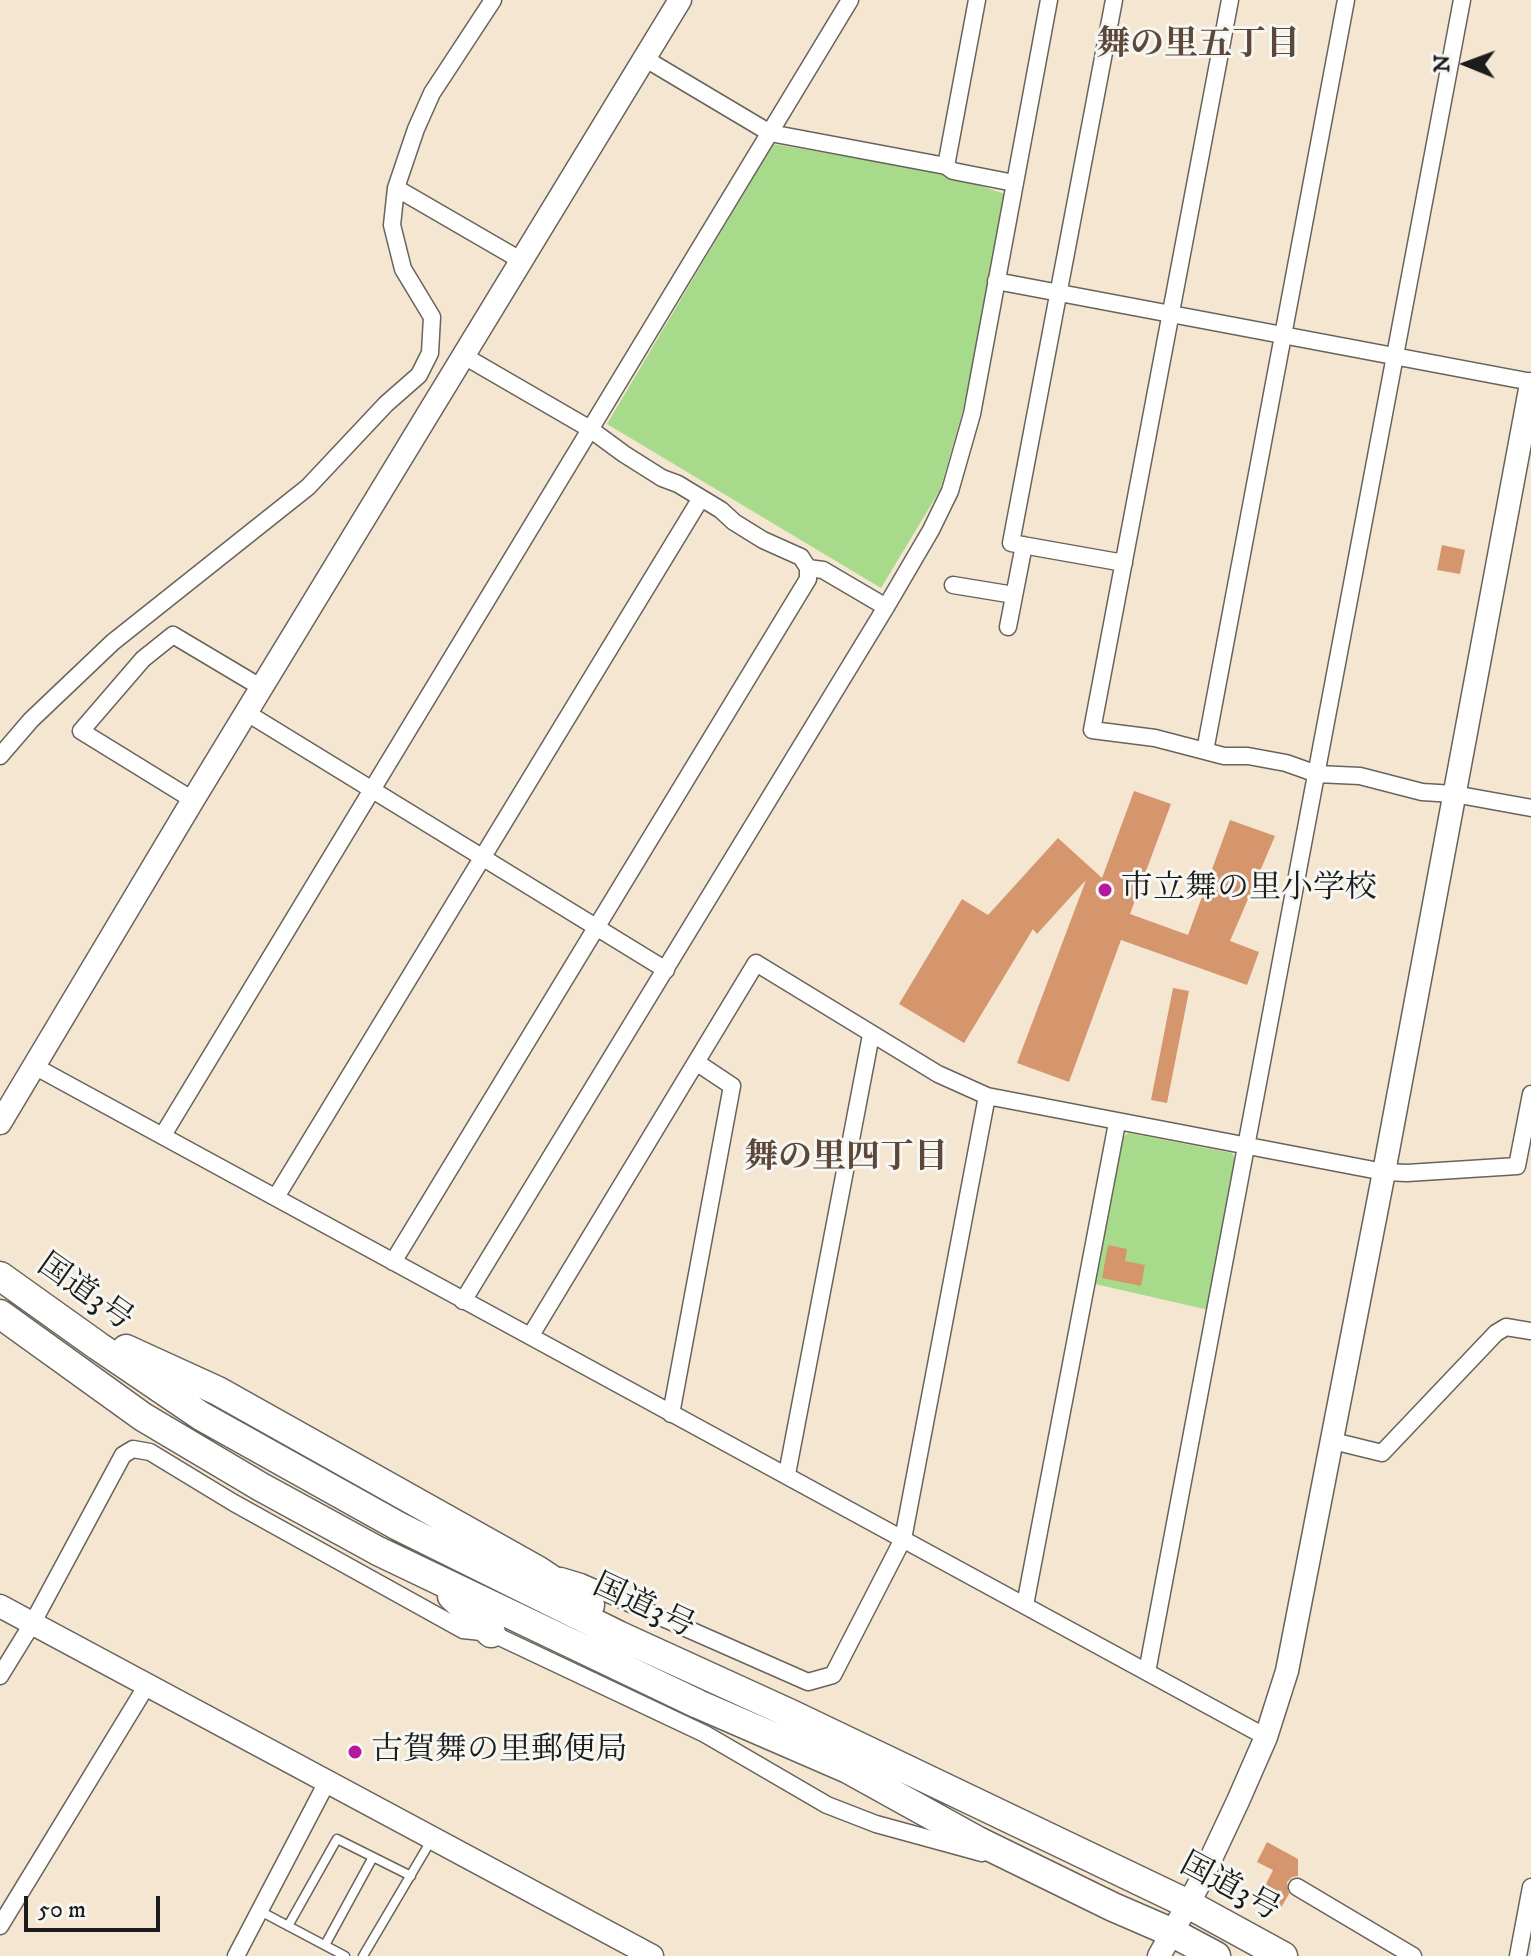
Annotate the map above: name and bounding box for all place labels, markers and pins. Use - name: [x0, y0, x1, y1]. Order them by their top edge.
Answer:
- place label: 市立舞の里小学校: [1121, 871, 1377, 909]
- marker: 市立舞の里小学校: [1096, 881, 1114, 899]
- place label: 古賀舞の里郵便局: [371, 1733, 627, 1771]
- marker: 古賀舞の里郵便局: [346, 1743, 364, 1761]

